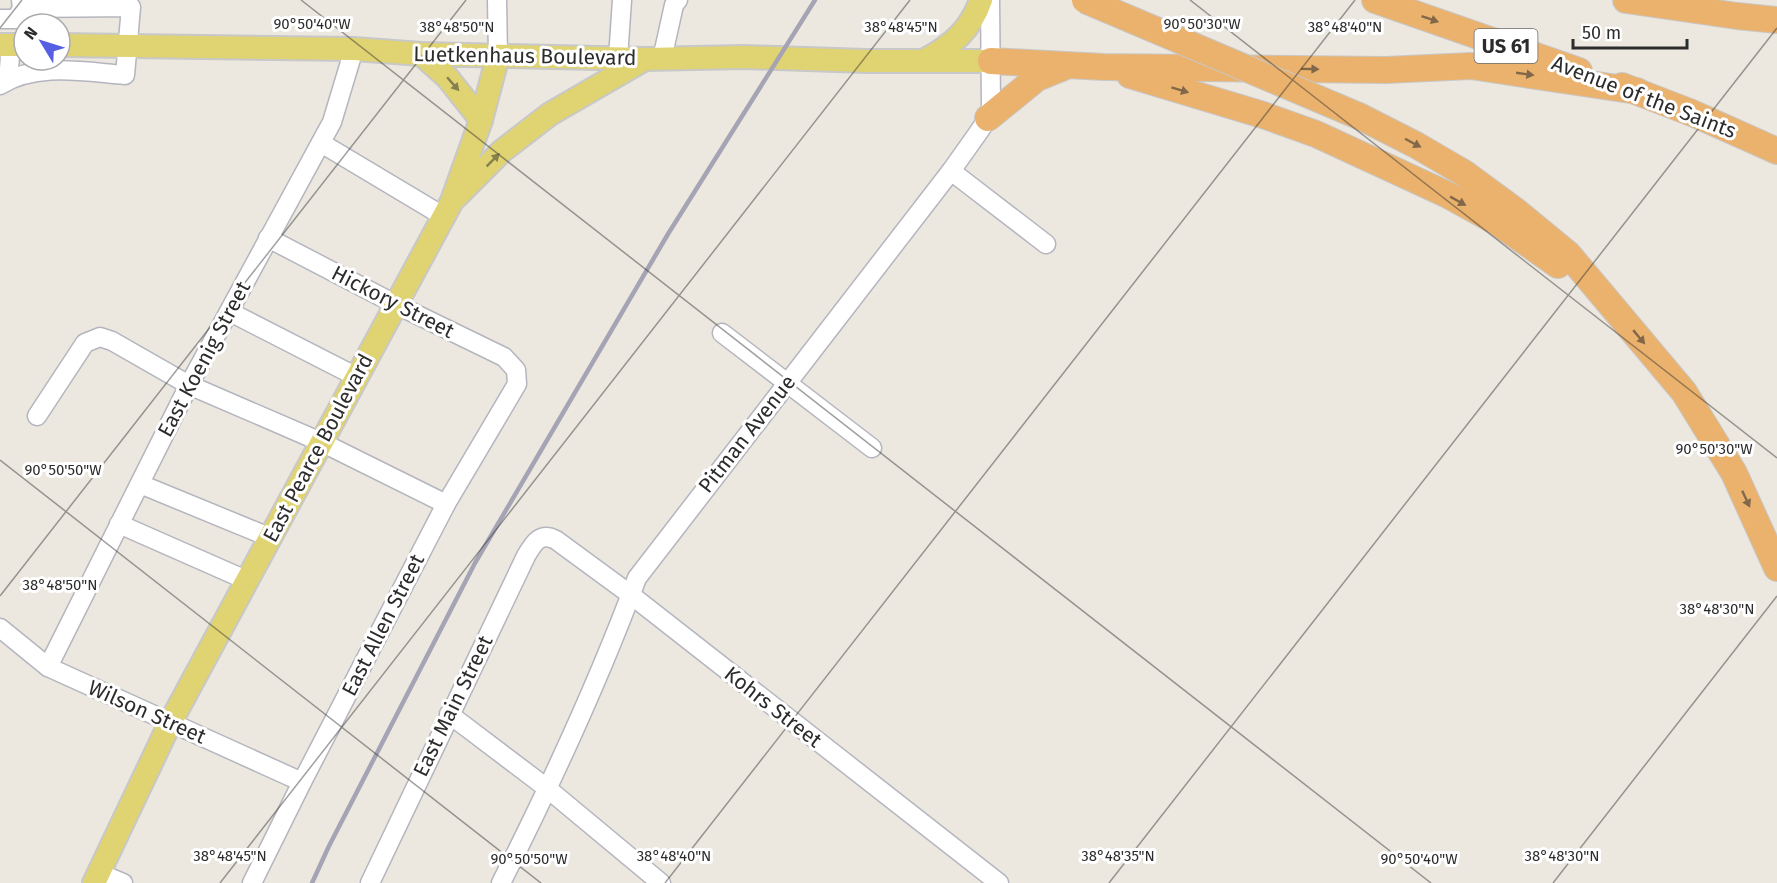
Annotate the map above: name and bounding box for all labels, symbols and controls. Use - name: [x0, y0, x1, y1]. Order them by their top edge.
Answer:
- north arrow: [12, 12, 72, 72]
- scale bar: [1573, 12, 1687, 50]
- text: 90°50'40"W: [273, 15, 351, 33]
- text: 90°50'30"W: [1163, 15, 1241, 33]
- one-way arrow: [1421, 15, 1439, 25]
- text: 38°48'50"N: [420, 18, 494, 36]
- text: 38°48'45"N: [864, 18, 938, 36]
- text: 38°48'40"N: [1308, 18, 1382, 36]
- text: 50 m: [1582, 22, 1621, 44]
- text: N: [20, 23, 41, 43]
- road number: US 61: [1474, 29, 1538, 63]
- street label: Luetkenhaus Boulevard: [413, 41, 637, 71]
- street label: Avenue of the Saints: [1548, 50, 1740, 144]
- one-way arrow: [1300, 64, 1319, 74]
- one-way arrow: [1516, 70, 1535, 79]
- one-way arrow: [447, 76, 460, 92]
- one-way arrow: [1171, 86, 1189, 95]
- one-way arrow: [1405, 138, 1422, 148]
- one-way arrow: [486, 153, 501, 167]
- one-way arrow: [1450, 196, 1467, 206]
- street label: Hickory Street: [327, 260, 459, 344]
- street label: East Koenig Street: [152, 276, 256, 441]
- one-way arrow: [1633, 329, 1646, 345]
- street label: East Pearce Boulevard: [257, 349, 379, 547]
- street label: Pitman Avenue: [693, 370, 801, 498]
- text: 90°50'30"W: [1675, 440, 1753, 458]
- text: 90°50'50"W: [24, 461, 102, 479]
- one-way arrow: [1741, 491, 1750, 508]
- street label: East Allen Street: [336, 549, 430, 700]
- text: 38°48'50"N: [23, 576, 97, 594]
- text: 38°48'30"N: [1680, 600, 1754, 618]
- street label: East Main Street: [408, 631, 499, 781]
- street label: Kohrs Street: [719, 661, 827, 753]
- street label: Wilson Street: [84, 674, 210, 750]
- text: 38°48'45"N: [193, 847, 267, 865]
- text: 38°48'40"N: [637, 847, 711, 865]
- text: 38°48'35"N: [1081, 847, 1155, 865]
- text: 38°48'30"N: [1525, 847, 1599, 865]
- text: 90°50'50"W: [490, 850, 568, 868]
- text: 90°50'40"W: [1380, 850, 1458, 868]

